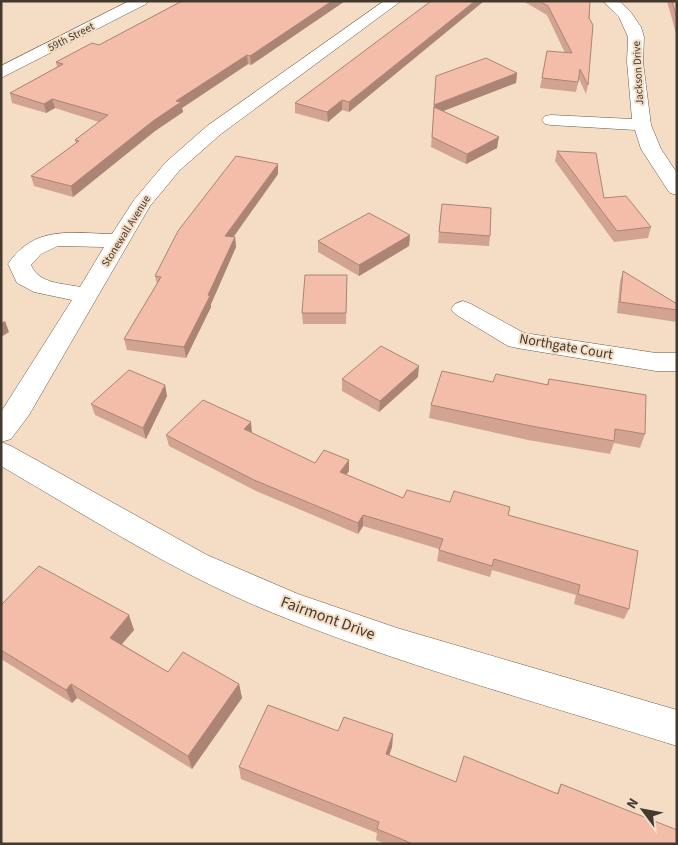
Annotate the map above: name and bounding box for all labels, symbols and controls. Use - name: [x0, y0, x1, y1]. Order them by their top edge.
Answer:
- street label: 59th Street: [45, 19, 97, 55]
- street label: Jackson Drive: [629, 40, 647, 105]
- street label: Stonewall Avenue: [98, 192, 154, 270]
- street label: Northgate Court: [518, 329, 615, 365]
- street label: Fairmont Drive: [278, 591, 378, 645]
- north arrow: [618, 785, 668, 835]
- text: N: [622, 794, 644, 813]

